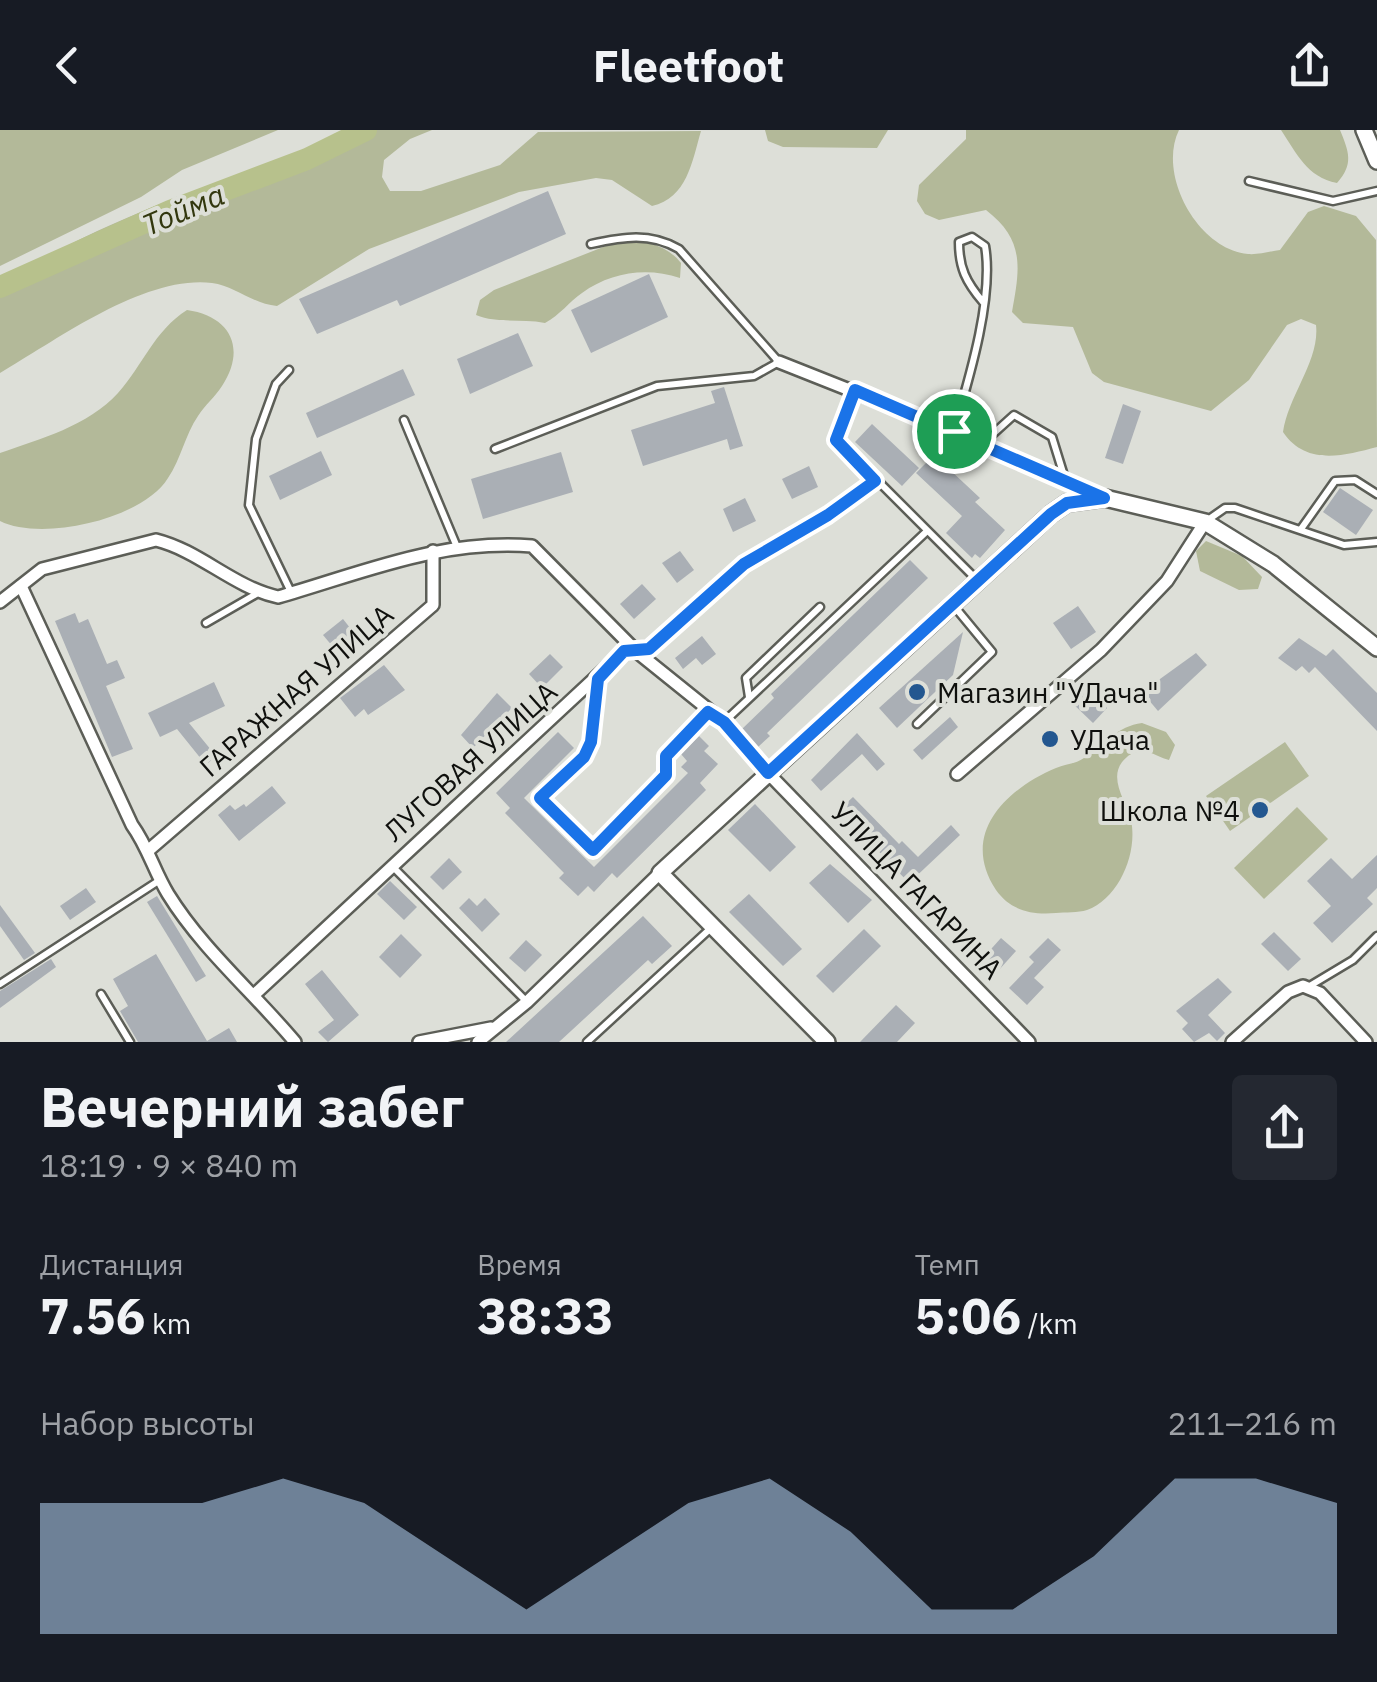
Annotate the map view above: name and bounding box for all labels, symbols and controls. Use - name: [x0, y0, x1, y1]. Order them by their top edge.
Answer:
- text: Fleetfoot: [593, 36, 784, 94]
- icon: back: [40, 38, 95, 93]
- icon: share: [1282, 38, 1337, 93]
- water label: Тойма: [136, 174, 230, 244]
- pin: [912, 389, 997, 474]
- icon: arrive: [927, 404, 982, 459]
- street label: ГАРАЖНАЯ УЛИЦА: [191, 595, 401, 784]
- street label: ЛУГОВАЯ УЛИЦА: [375, 673, 565, 849]
- place label: Магазин "УДача": [937, 674, 1159, 711]
- marker: Магазин "УДача": [906, 681, 928, 703]
- place label: УДача: [1070, 721, 1150, 758]
- marker: УДача: [1039, 728, 1061, 750]
- place label: Школа №4: [1100, 792, 1240, 829]
- street label: УЛИЦА ГАГАРИНА: [823, 793, 1011, 987]
- marker: Школа №4: [1249, 799, 1271, 821]
- text: Вечерний забег: [40, 1071, 464, 1142]
- button: share: [1232, 1075, 1337, 1180]
- text: 18:19 · 9 × 840 m: [40, 1144, 298, 1186]
- text: Дистанция: [40, 1246, 184, 1283]
- text: Время: [477, 1246, 562, 1283]
- text: Темп: [915, 1246, 980, 1283]
- text: 7.56: [40, 1283, 146, 1348]
- text: 38:33: [477, 1283, 614, 1348]
- text: 5:06: [915, 1283, 1021, 1348]
- text: km: [146, 1305, 191, 1342]
- text: /km: [1021, 1305, 1078, 1342]
- text: Набор высоты: [40, 1402, 255, 1444]
- text: 211–216 m: [1167, 1402, 1337, 1444]

